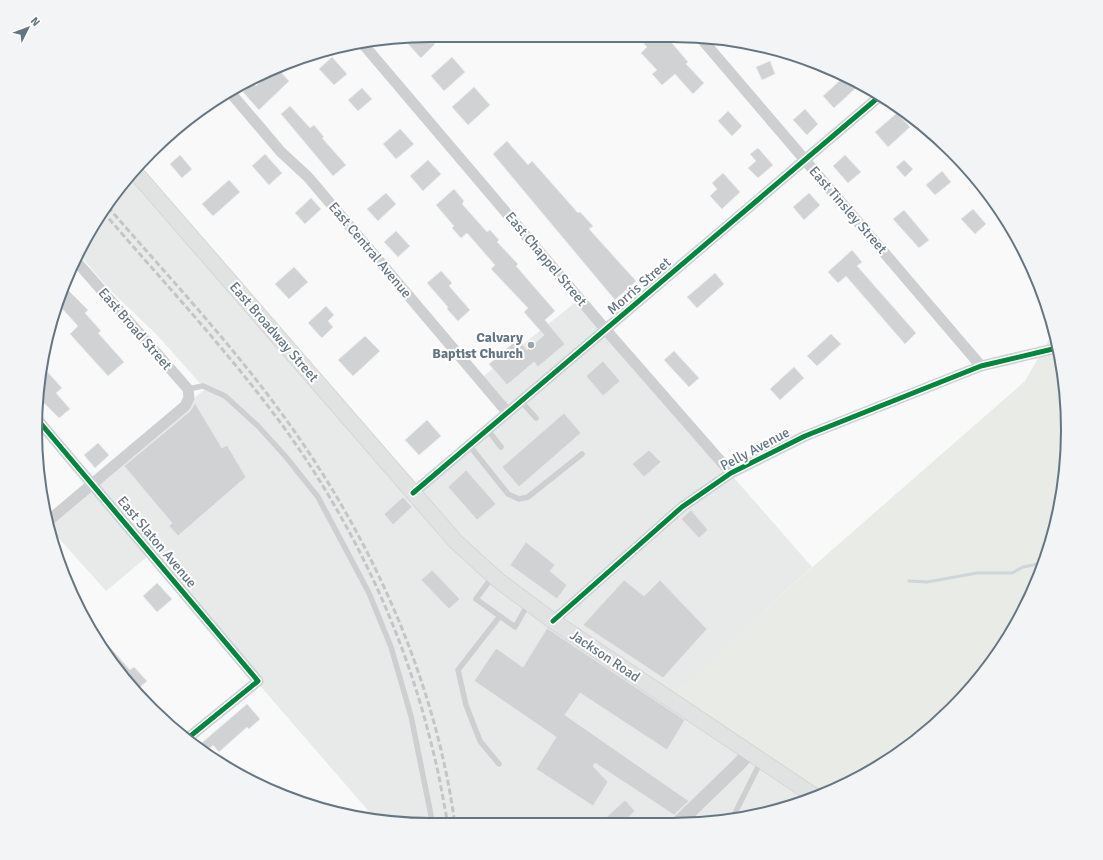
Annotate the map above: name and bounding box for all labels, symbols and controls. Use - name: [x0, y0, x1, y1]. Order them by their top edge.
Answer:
- north arrow: [8, 8, 48, 48]
- text: N: [28, 14, 42, 29]
- street label: East Tinsley Street: [805, 163, 891, 257]
- street label: East Central Avenue: [325, 199, 415, 301]
- street label: East Chappel Street: [502, 208, 590, 310]
- street label: Morris Street: [604, 254, 674, 318]
- street label: East Broadway Street: [226, 279, 322, 386]
- street label: East Broad Street: [95, 284, 175, 374]
- place label: Calvary Baptist Church: [432, 329, 523, 362]
- marker: Calvary Baptist Church: [526, 340, 536, 350]
- street label: Pelly Avenue: [718, 424, 792, 474]
- street label: East Slaton Avenue: [114, 493, 200, 591]
- street label: Jackson Road: [567, 626, 643, 686]

